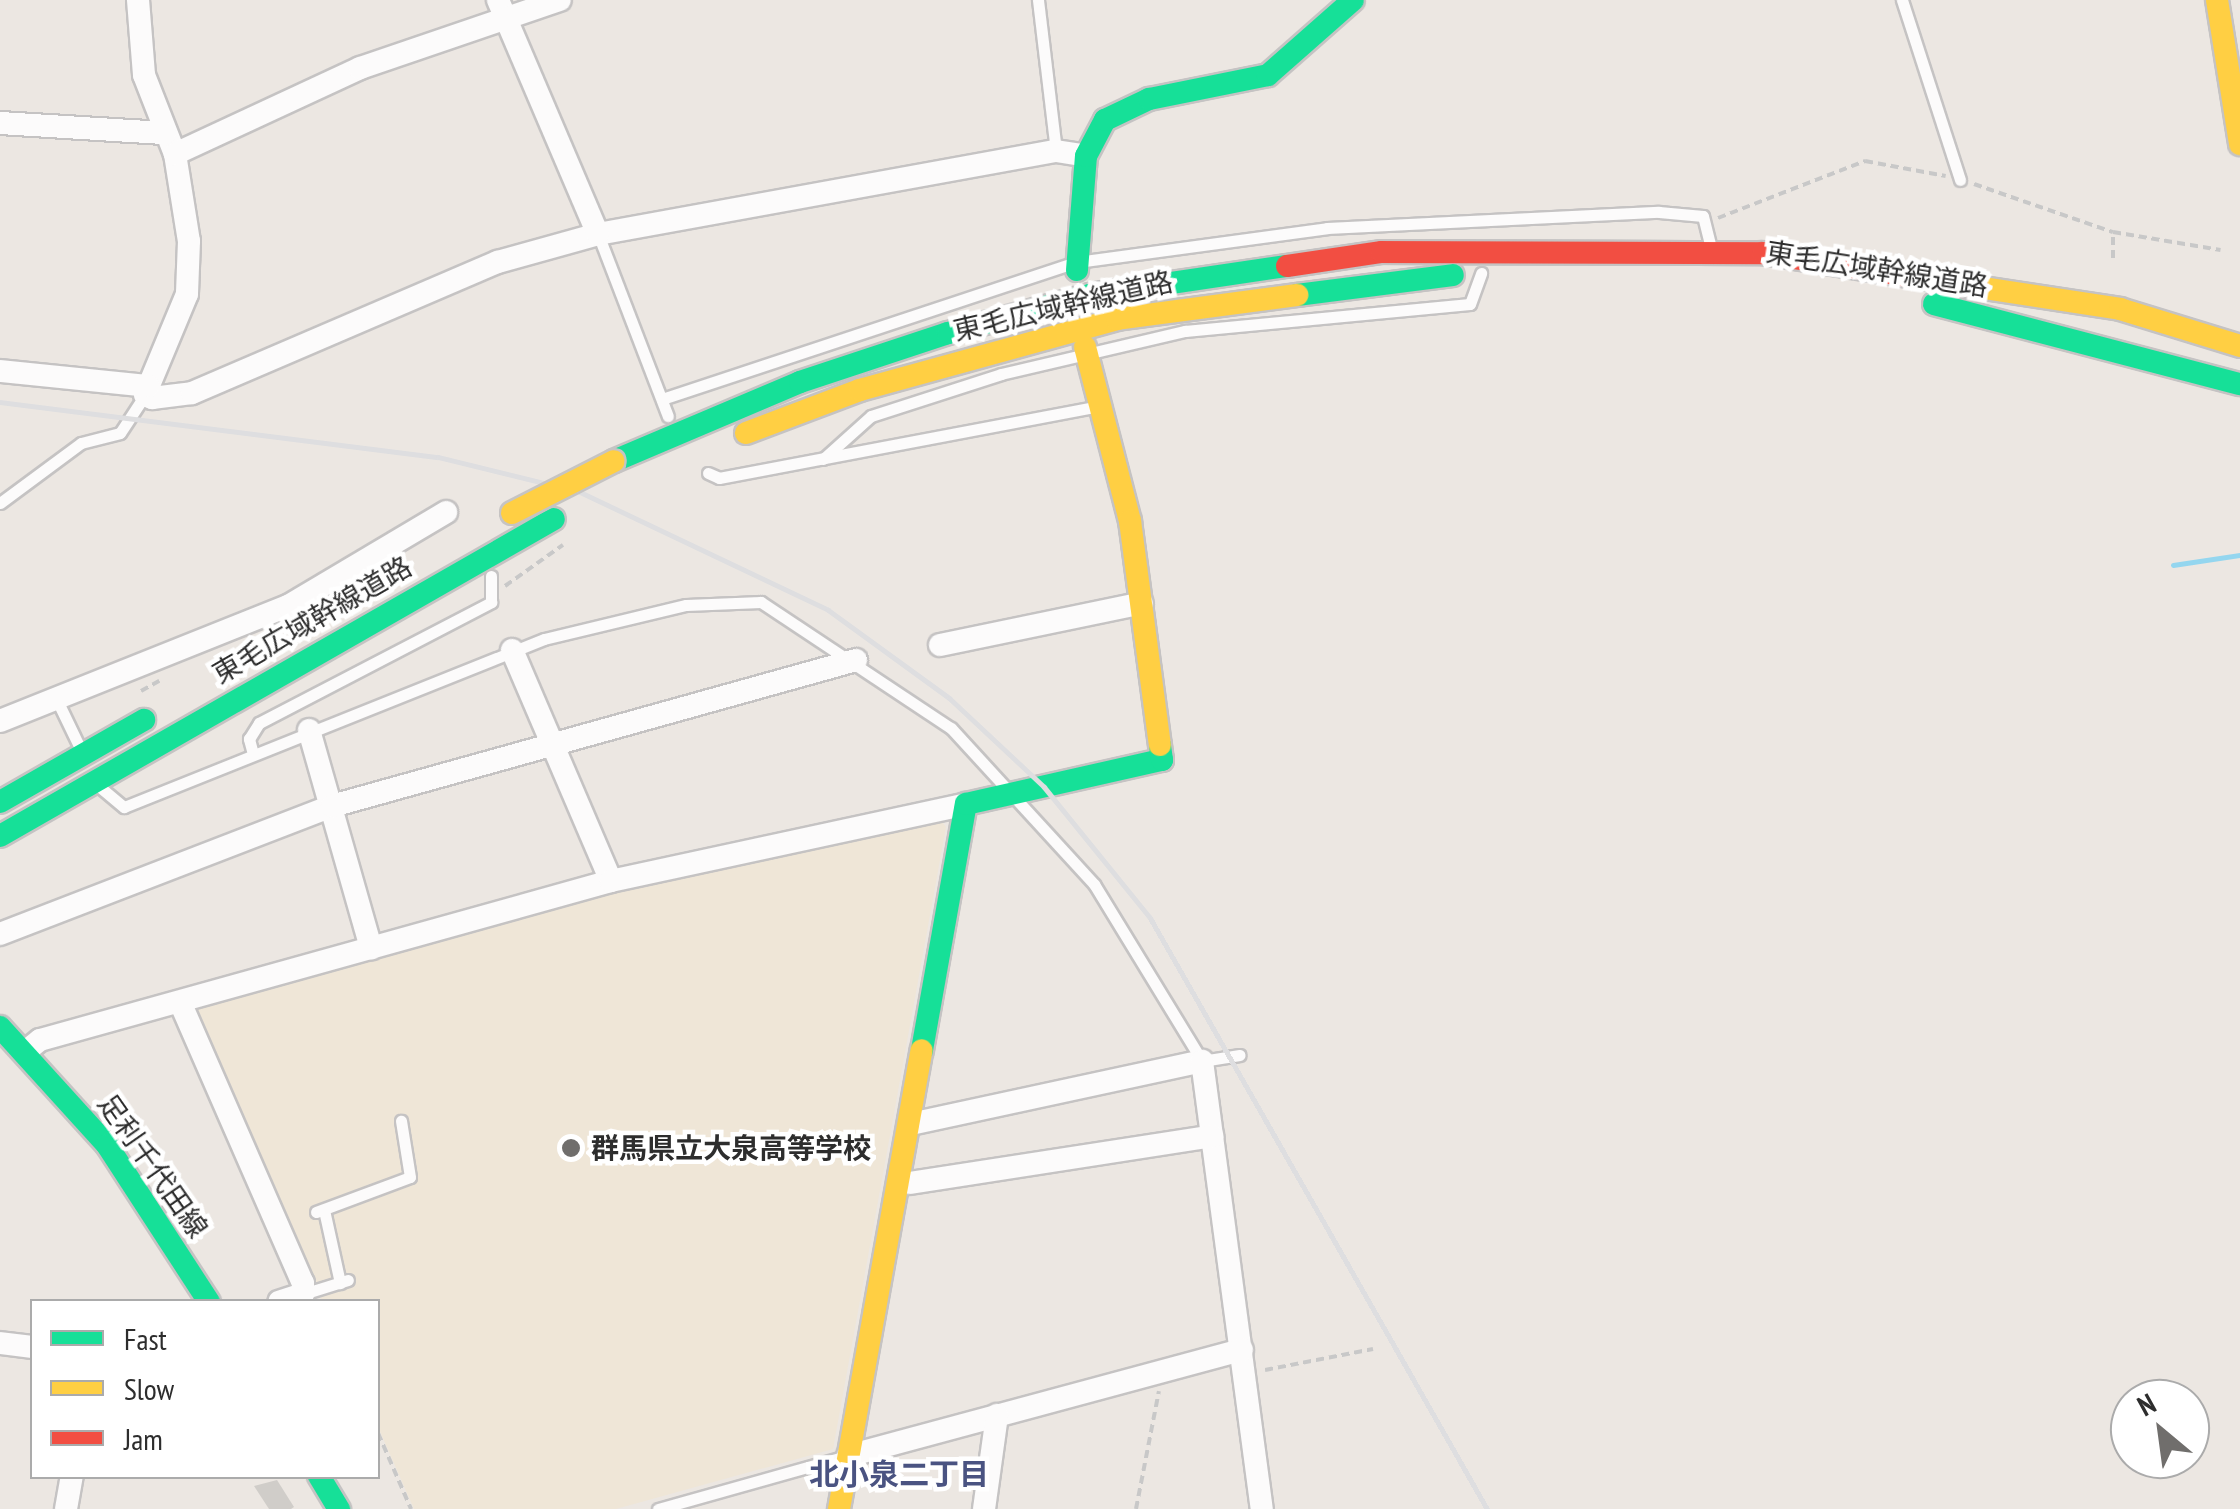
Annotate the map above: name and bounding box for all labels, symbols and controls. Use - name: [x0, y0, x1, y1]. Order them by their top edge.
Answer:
- street label: 東毛広域幹線道路: [1764, 235, 1990, 303]
- street label: 東毛広域幹線道路: [950, 264, 1176, 348]
- street label: 東毛広域幹線道路: [207, 549, 417, 691]
- street label: 足利千代田線: [91, 1088, 215, 1244]
- place label: 群馬県立大泉高等学校: [591, 1131, 871, 1165]
- marker: 群馬県立大泉高等学校: [560, 1137, 582, 1159]
- legend: [30, 1299, 380, 1479]
- text: Fast: [124, 1319, 167, 1358]
- text: Slow: [124, 1369, 174, 1408]
- north arrow: [2110, 1379, 2210, 1479]
- text: N: [2131, 1384, 2162, 1424]
- text: Jam: [124, 1419, 163, 1458]
- district label: 北小泉二丁目: [809, 1456, 989, 1492]

